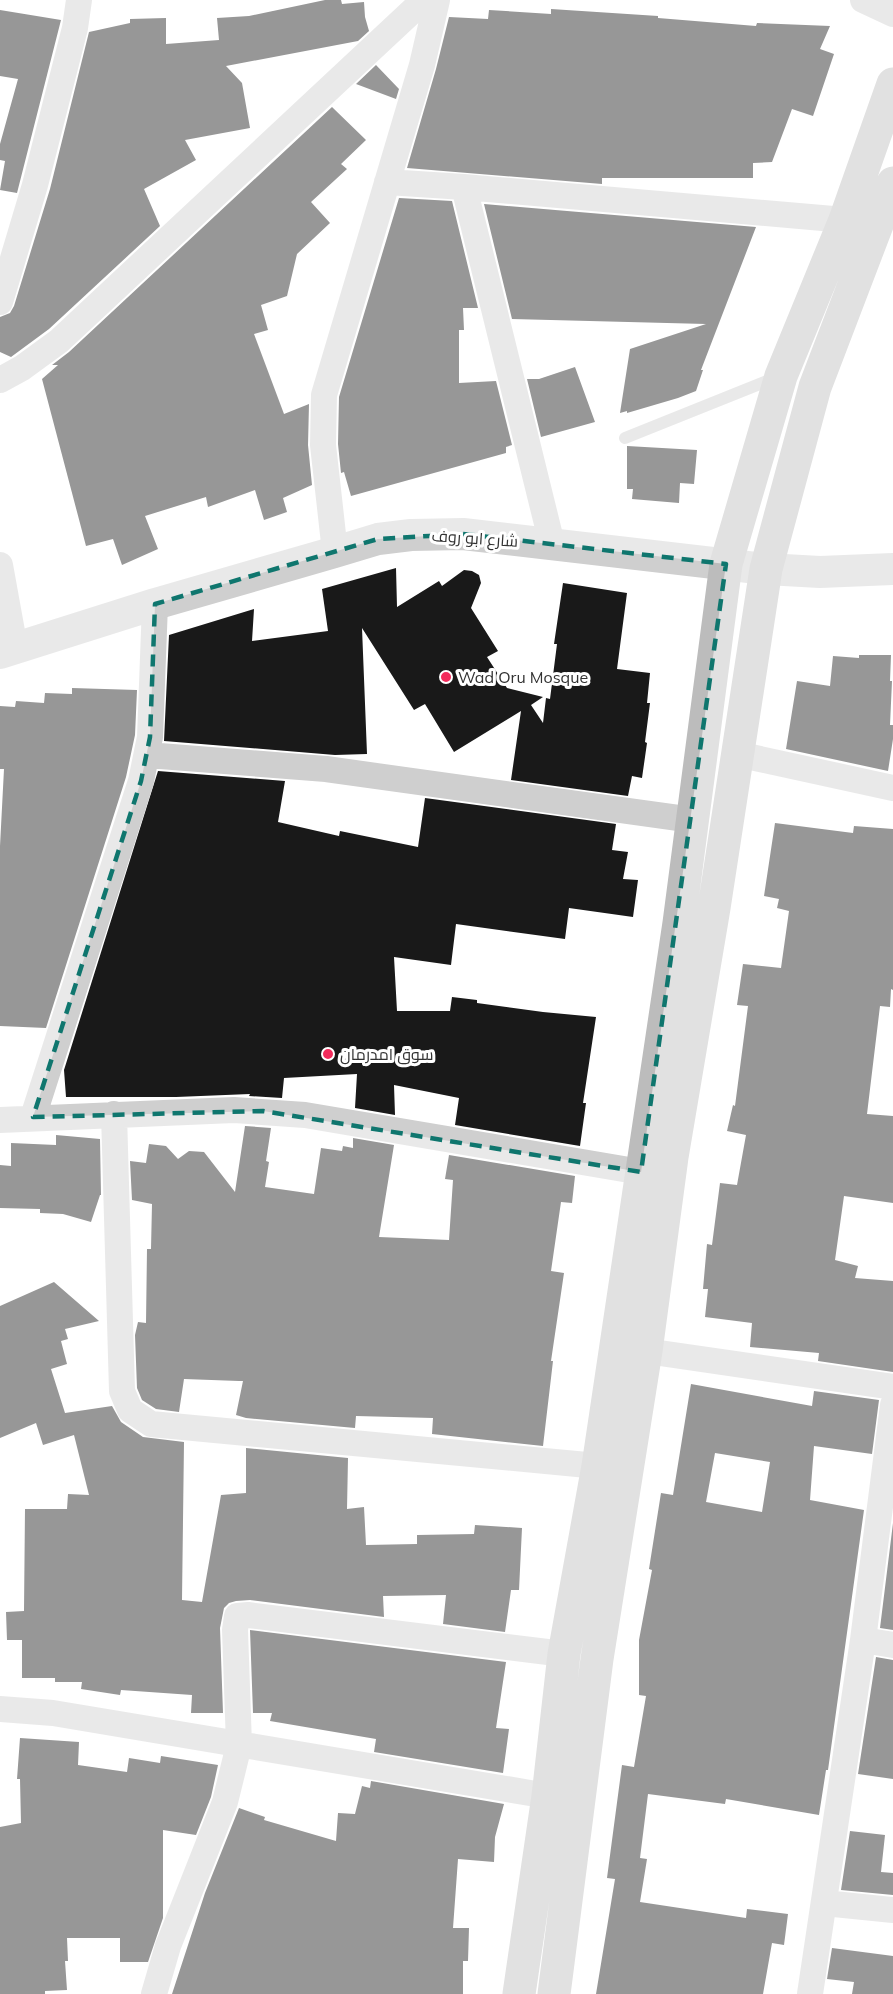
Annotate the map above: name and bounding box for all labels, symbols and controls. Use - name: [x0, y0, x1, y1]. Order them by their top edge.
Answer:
- street label: شارع ابو روف: [431, 525, 519, 553]
- place label: Wad Oru Mosque: [458, 667, 588, 687]
- marker: Wad Oru Mosque: [439, 670, 453, 684]
- place label: سوق امدرمان: [340, 1044, 433, 1065]
- marker: سوق امدرمان: [321, 1047, 335, 1061]

